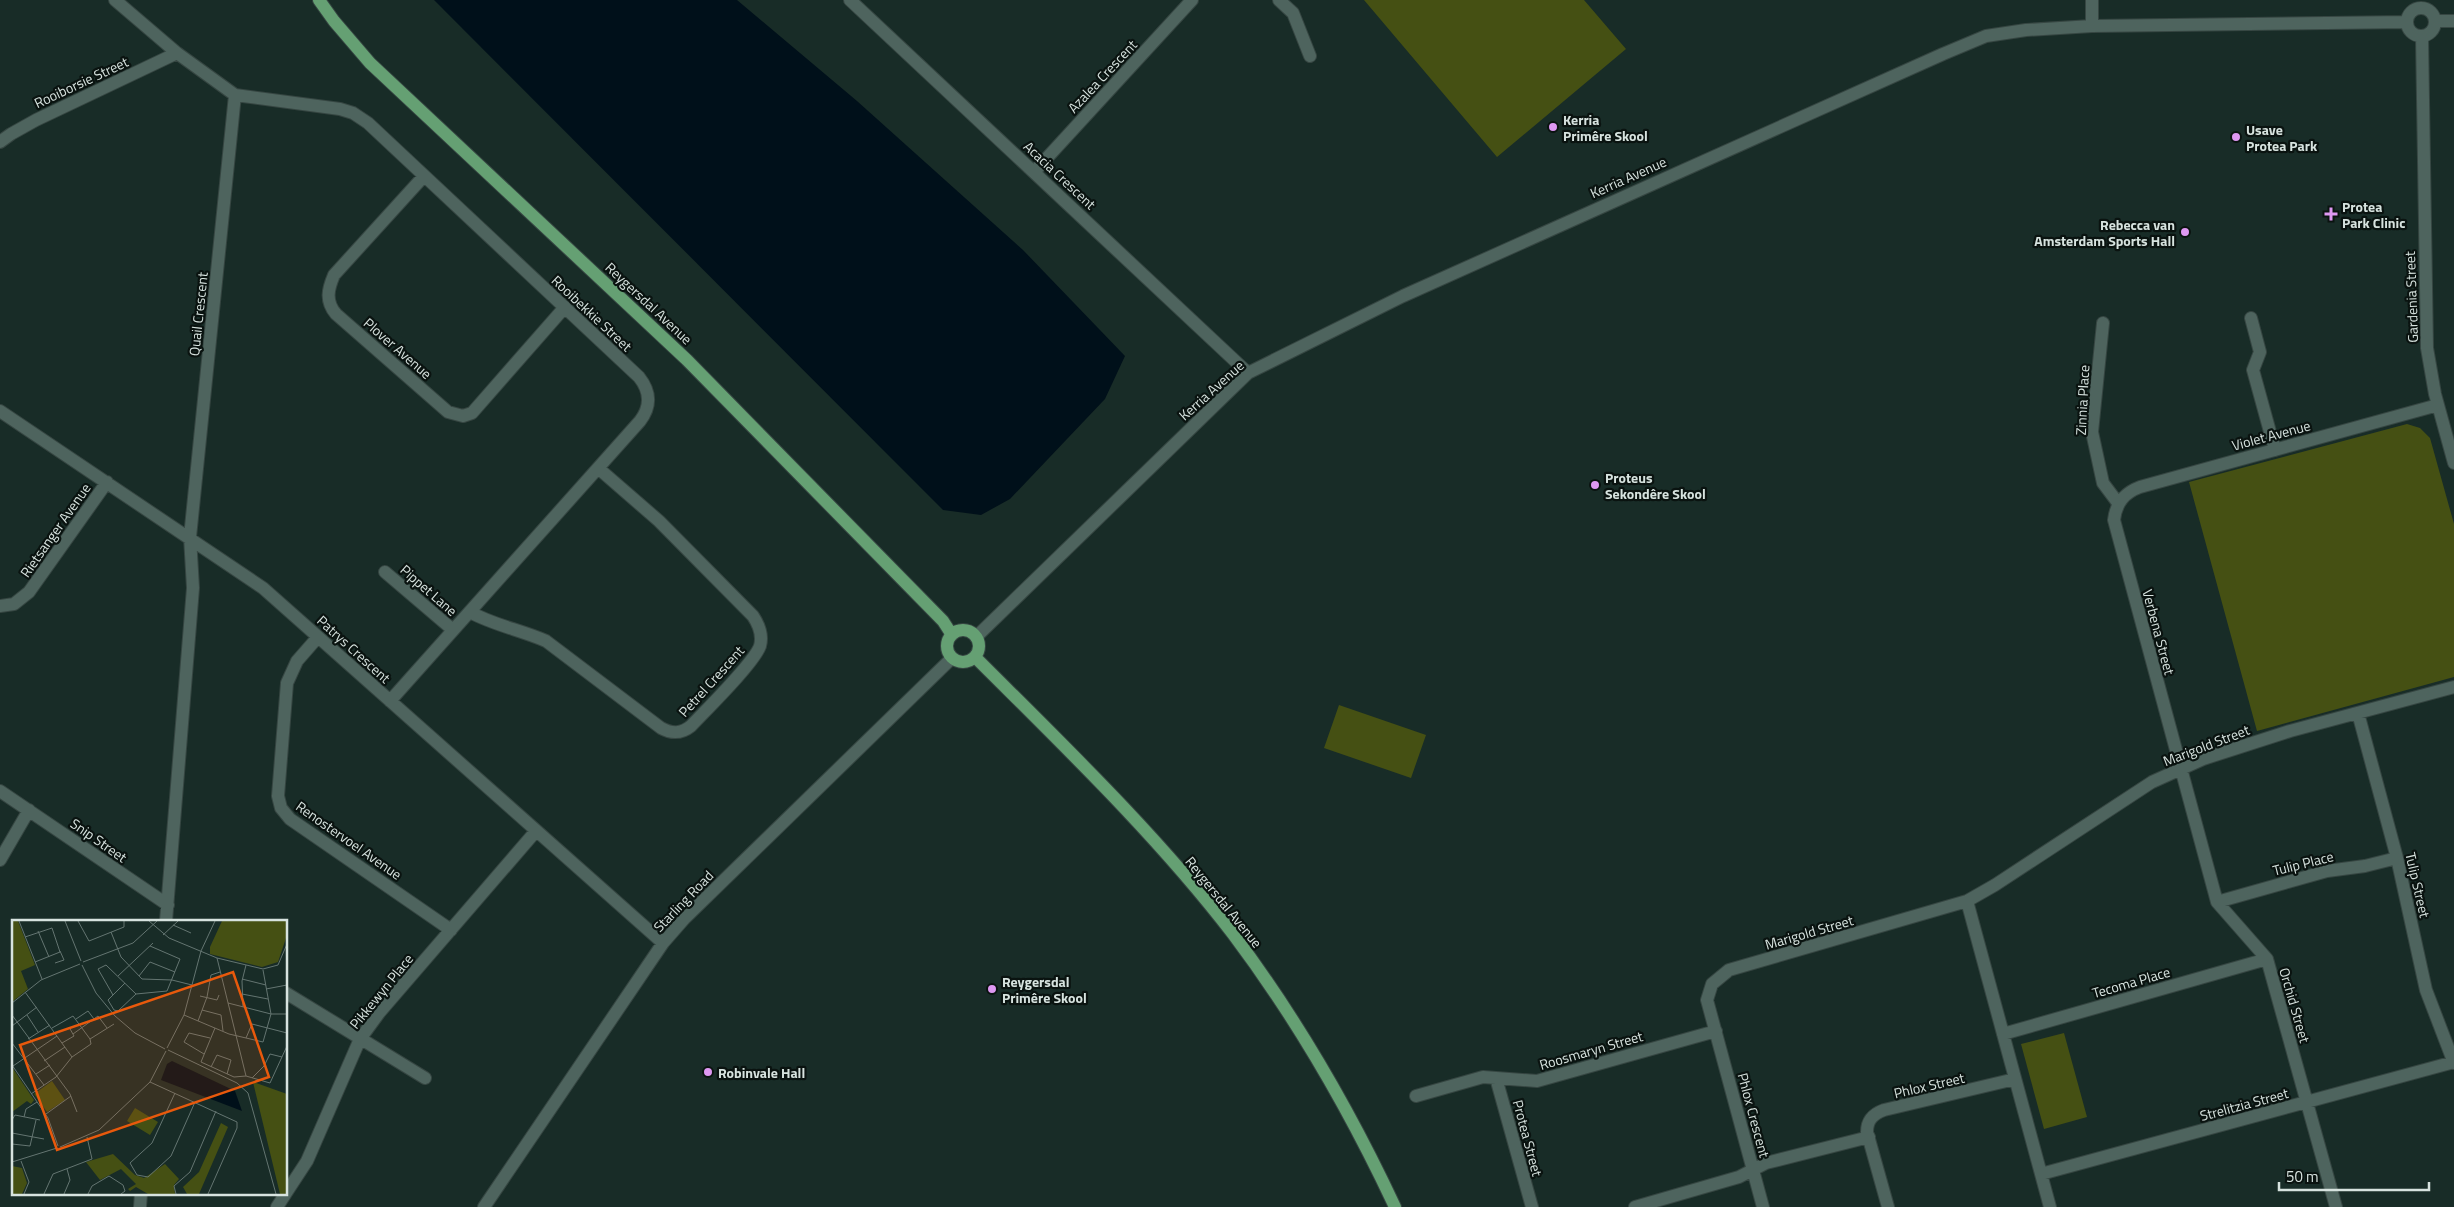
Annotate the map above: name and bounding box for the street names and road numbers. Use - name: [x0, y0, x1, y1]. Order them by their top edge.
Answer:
- street label: Azalea Crescent: [1062, 35, 1142, 117]
- street label: Rooiborsie Street: [30, 51, 132, 113]
- street label: Acacia Crescent: [1019, 136, 1101, 214]
- street label: Kerria Avenue: [1587, 151, 1669, 203]
- street label: Gardenia Street: [2399, 251, 2423, 343]
- street label: Reygersdal Avenue: [601, 257, 697, 349]
- street label: Rooibekkie Street: [547, 270, 637, 356]
- street label: Quail Crescent: [183, 271, 213, 357]
- street label: Plover Avenue: [359, 312, 437, 384]
- street label: Kerria Avenue: [1174, 355, 1248, 425]
- street label: Zinnia Place: [2070, 364, 2094, 436]
- street label: Violet Avenue: [2229, 414, 2313, 456]
- street label: Rietsanger Avenue: [15, 479, 95, 581]
- street label: Pippet Lane: [396, 559, 462, 621]
- street label: Verbena Street: [2138, 587, 2181, 677]
- street label: Patrys Crescent: [313, 610, 395, 688]
- street label: Petrel Crescent: [673, 641, 749, 721]
- street label: Marigold Street: [2160, 719, 2252, 771]
- street label: Renostervoel Avenue: [292, 796, 406, 884]
- street label: Snip Street: [66, 813, 132, 867]
- street label: Tulip Place: [2270, 845, 2336, 881]
- street label: Tulip Street: [2400, 850, 2436, 920]
- street label: Reygersdal Avenue: [1181, 852, 1267, 952]
- street label: Starling Road: [648, 865, 718, 937]
- street label: Marigold Street: [1762, 909, 1856, 955]
- street label: Pikkewyn Place: [344, 949, 418, 1033]
- street label: Tecoma Place: [2090, 961, 2172, 1003]
- street label: Orchid Street: [2274, 965, 2316, 1045]
- street label: Roosmaryn Street: [1537, 1025, 1645, 1075]
- street label: Phlox Street: [1892, 1067, 1966, 1103]
- street label: Phlox Crescent: [1733, 1070, 1775, 1160]
- street label: Strelitzia Street: [2197, 1082, 2291, 1126]
- street label: Protea Street: [1508, 1097, 1548, 1179]

